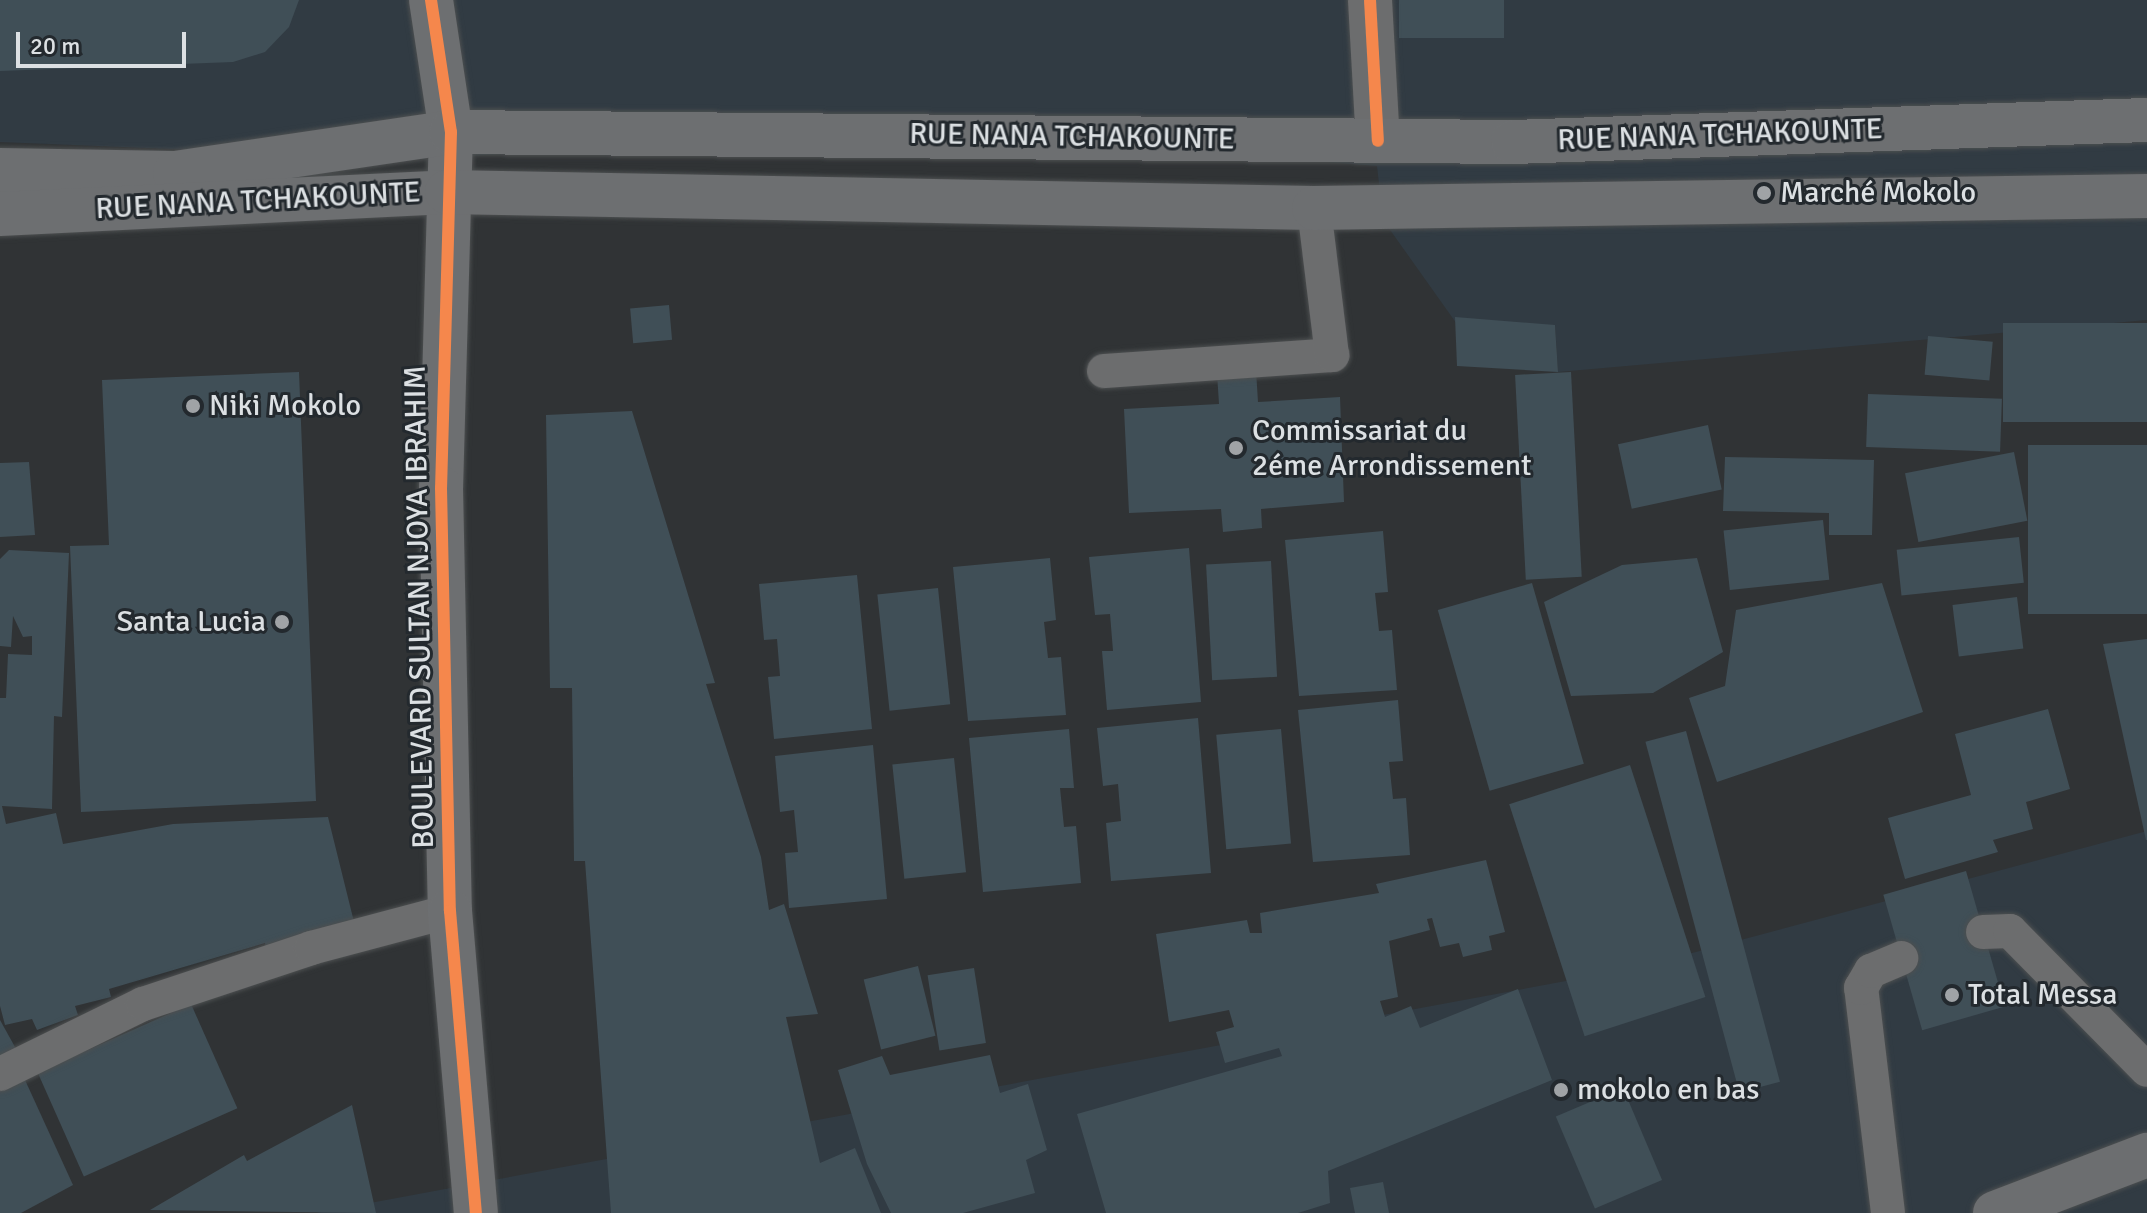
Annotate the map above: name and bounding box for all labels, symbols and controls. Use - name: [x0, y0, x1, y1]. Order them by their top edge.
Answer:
- scale bar: [20, 16, 190, 66]
- text: 20 m: [30, 31, 80, 61]
- street label: RUE NANA TCHAKOUNTE: [1557, 111, 1883, 159]
- street label: RUE NANA TCHAKOUNTE: [909, 116, 1235, 158]
- street label: RUE NANA TCHAKOUNTE: [95, 175, 421, 227]
- place label: Marché Mokolo: [1780, 175, 1976, 211]
- marker: Marché Mokolo: [1755, 184, 1773, 202]
- street label: BOULEVARD SULTAN NJOYA IBRAHIM: [398, 365, 442, 849]
- place label: Niki Mokolo: [209, 388, 361, 424]
- marker: Niki Mokolo: [184, 397, 202, 415]
- place label: Commissariat du 2éme Arrondissement: [1252, 413, 1532, 484]
- marker: Commissariat du 2éme Arrondissement: [1227, 439, 1245, 457]
- place label: Santa Lucia: [116, 604, 266, 640]
- marker: Santa Lucia: [273, 613, 291, 631]
- place label: Total Messa: [1968, 977, 2117, 1013]
- marker: Total Messa: [1943, 986, 1961, 1004]
- place label: mokolo en bas: [1577, 1072, 1759, 1108]
- marker: mokolo en bas: [1552, 1081, 1570, 1099]

